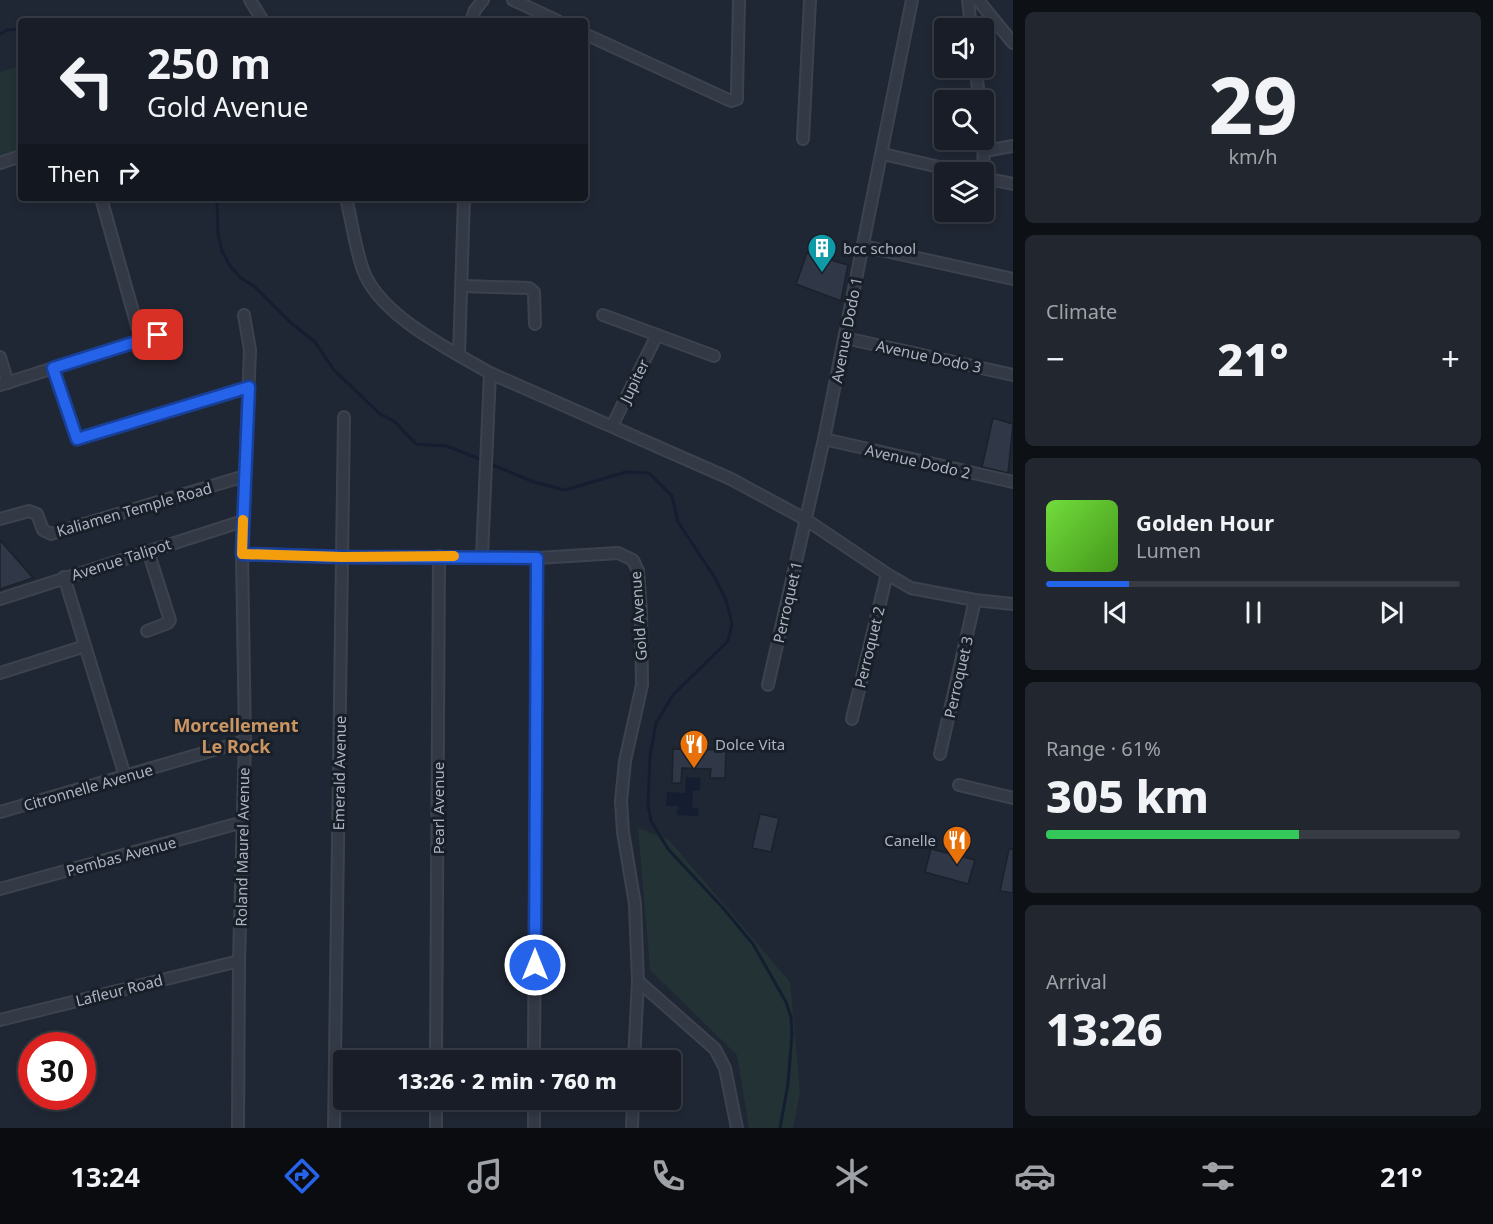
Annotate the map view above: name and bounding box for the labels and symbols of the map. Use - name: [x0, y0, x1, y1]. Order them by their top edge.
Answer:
- building icon: bcc school: [806, 232, 838, 274]
- place label: bcc school: [843, 238, 916, 258]
- street label: Avenue Dodo 1: [826, 275, 866, 385]
- pin: [132, 309, 183, 360]
- street label: Avenue Dodo 3: [874, 335, 984, 377]
- street label: Jupiter: [614, 356, 653, 408]
- street label: Avenue Dodo 2: [863, 439, 973, 483]
- street label: Kaliamen Temple Road: [54, 477, 214, 541]
- street label: Avenue Talipot: [69, 533, 174, 585]
- street label: Perroquet 1: [768, 559, 806, 645]
- street label: Gold Avenue: [625, 571, 651, 661]
- street label: Perroquet 2: [849, 604, 889, 690]
- street label: Perroquet 3: [939, 634, 977, 720]
- district label: Morcellement Le Rock: [173, 713, 299, 758]
- street label: Emerald Avenue: [328, 715, 350, 831]
- restaurant icon: Dolce Vita: [678, 728, 710, 770]
- place label: Dolce Vita: [715, 734, 785, 754]
- street label: Citronnelle Avenue: [21, 759, 155, 815]
- street label: Pearl Avenue: [428, 762, 448, 854]
- street label: Roland Maurel Avenue: [231, 767, 253, 927]
- restaurant icon: Canelle: [941, 824, 973, 866]
- place label: Canelle: [884, 830, 936, 850]
- street label: Pembas Avenue: [64, 832, 178, 880]
- position arrow: [503, 933, 567, 997]
- street label: Lafleur Road: [73, 970, 165, 1010]
- speed limit sign: 30: [18, 1032, 96, 1110]

